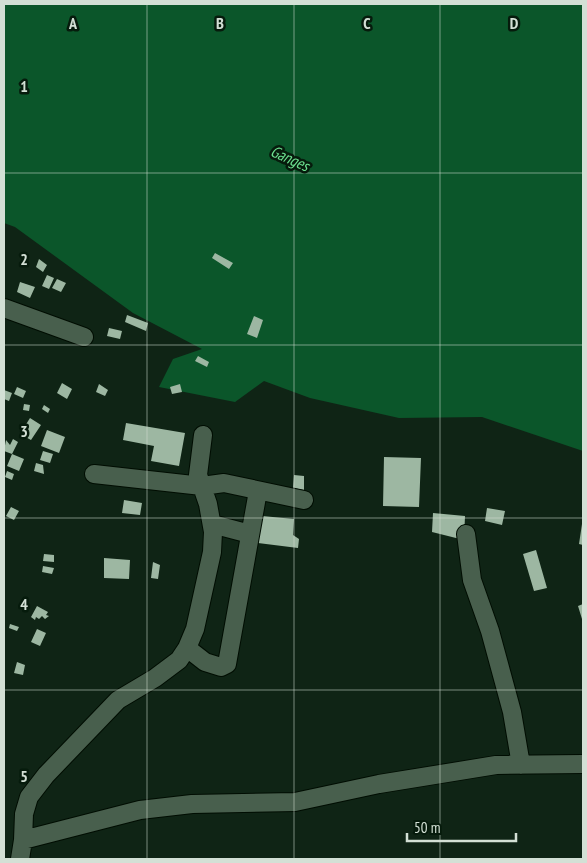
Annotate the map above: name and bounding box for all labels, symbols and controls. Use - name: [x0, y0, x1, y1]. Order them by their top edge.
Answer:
- text: A: [68, 13, 78, 33]
- text: B: [216, 13, 224, 33]
- text: C: [363, 13, 371, 33]
- text: D: [510, 13, 519, 33]
- text: 1: [20, 76, 28, 96]
- water label: Ganges: [268, 141, 314, 176]
- text: 2: [20, 249, 28, 269]
- text: 3: [20, 421, 28, 441]
- text: 4: [20, 594, 28, 614]
- text: 5: [20, 766, 28, 786]
- scale bar: [407, 810, 516, 842]
- text: 50 m: [414, 818, 440, 837]

